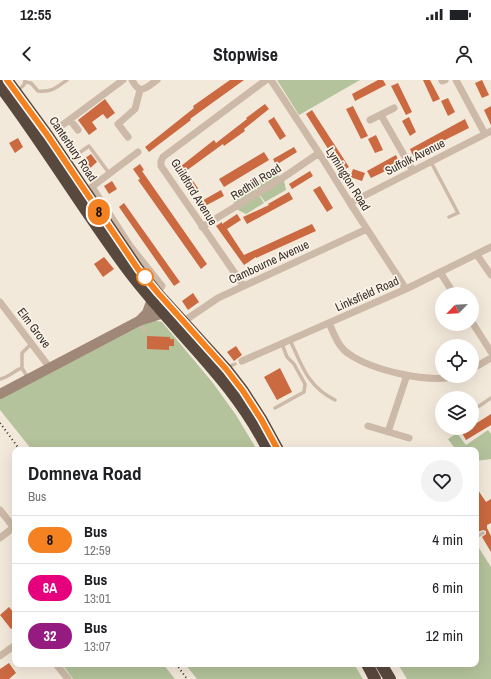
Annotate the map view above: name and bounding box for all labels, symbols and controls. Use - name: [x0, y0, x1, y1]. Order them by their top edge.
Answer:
- text: 12:55: [20, 4, 51, 25]
- text: Stopwise: [213, 42, 278, 67]
- icon: back: [16, 43, 38, 65]
- icon: person: [453, 43, 475, 65]
- street label: Canterbury Road: [45, 113, 101, 185]
- street label: Suffolk Avenue: [382, 135, 448, 179]
- street label: Lymington Road: [322, 144, 374, 214]
- street label: Guildford Avenue: [167, 156, 221, 228]
- street label: Redhill Road: [228, 160, 284, 204]
- line badge: 8: [86, 199, 112, 225]
- text: 8: [96, 203, 102, 221]
- street label: Cambourne Avenue: [226, 236, 312, 288]
- unlabelled marker: [136, 268, 154, 286]
- street label: Linksfield Road: [333, 273, 401, 315]
- north arrow: [435, 287, 479, 331]
- map controls: [435, 287, 479, 435]
- street label: Elm Grove: [14, 305, 54, 351]
- button: locate: [435, 339, 479, 383]
- button: layers: [435, 391, 479, 435]
- text: Domneva Road: [28, 460, 141, 486]
- button: heart: [421, 460, 463, 502]
- text: Bus: [28, 488, 46, 505]
- text: Bus: [84, 521, 107, 542]
- text: 4 min: [432, 529, 463, 550]
- text: 8: [47, 531, 53, 549]
- text: 12:59: [84, 542, 111, 559]
- text: Bus: [84, 569, 107, 590]
- text: 6 min: [432, 577, 463, 598]
- text: 8A: [43, 579, 57, 597]
- text: 13:01: [84, 590, 111, 607]
- text: Bus: [84, 617, 107, 638]
- text: 12 min: [425, 625, 463, 646]
- text: 32: [44, 627, 56, 645]
- text: 13:07: [84, 638, 111, 655]

